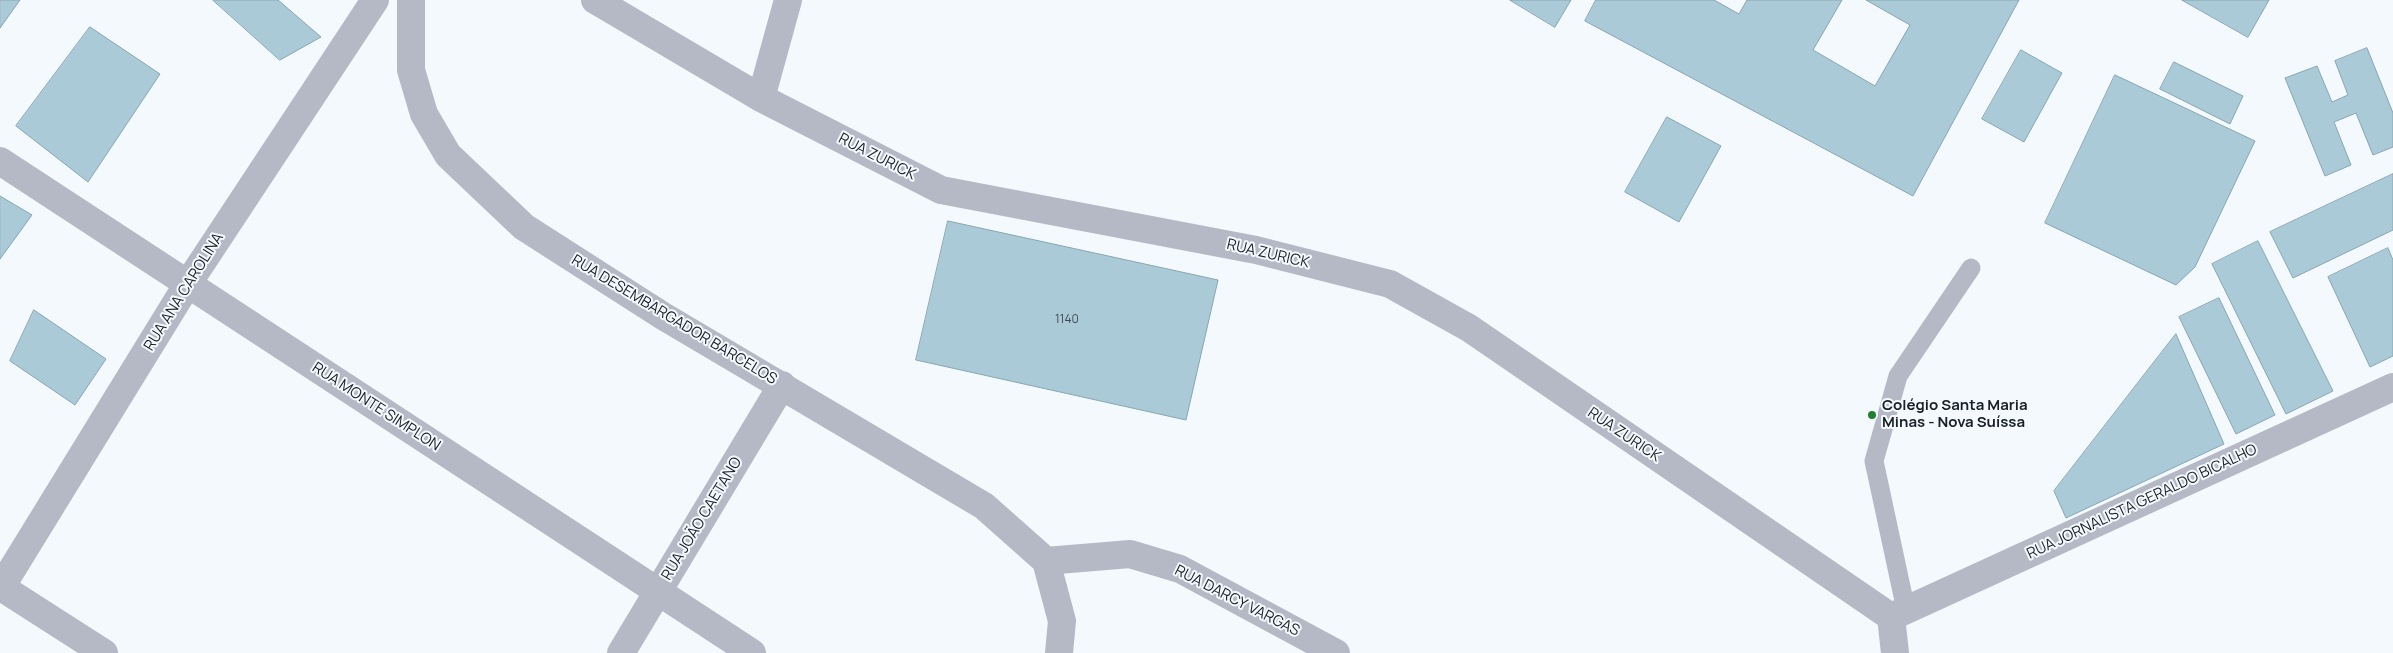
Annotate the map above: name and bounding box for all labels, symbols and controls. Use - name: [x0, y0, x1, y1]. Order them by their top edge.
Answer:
- street label: RUA ZURICK: [835, 130, 919, 184]
- street label: RUA ANA CAROLINA: [140, 230, 228, 354]
- street label: RUA ZURICK: [1225, 236, 1311, 272]
- street label: RUA DESEMBARGADOR BARCELOS: [568, 251, 780, 389]
- house number: 1140: [1055, 313, 1079, 327]
- street label: RUA MONTE SIMPLON: [309, 359, 443, 455]
- place label: Colégio Santa Maria Minas - Nova Suíssa: [1882, 397, 2028, 432]
- street label: RUA ZURICK: [1584, 404, 1664, 466]
- marker: Colégio Santa Maria Minas - Nova Suíssa: [1866, 409, 1878, 421]
- street label: RUA JORNALISTA GERALDO BICALHO: [2024, 441, 2260, 563]
- street label: RUA JOÃO CAETANO: [658, 454, 746, 584]
- street label: RUA DARCY VARGAS: [1171, 562, 1303, 640]

